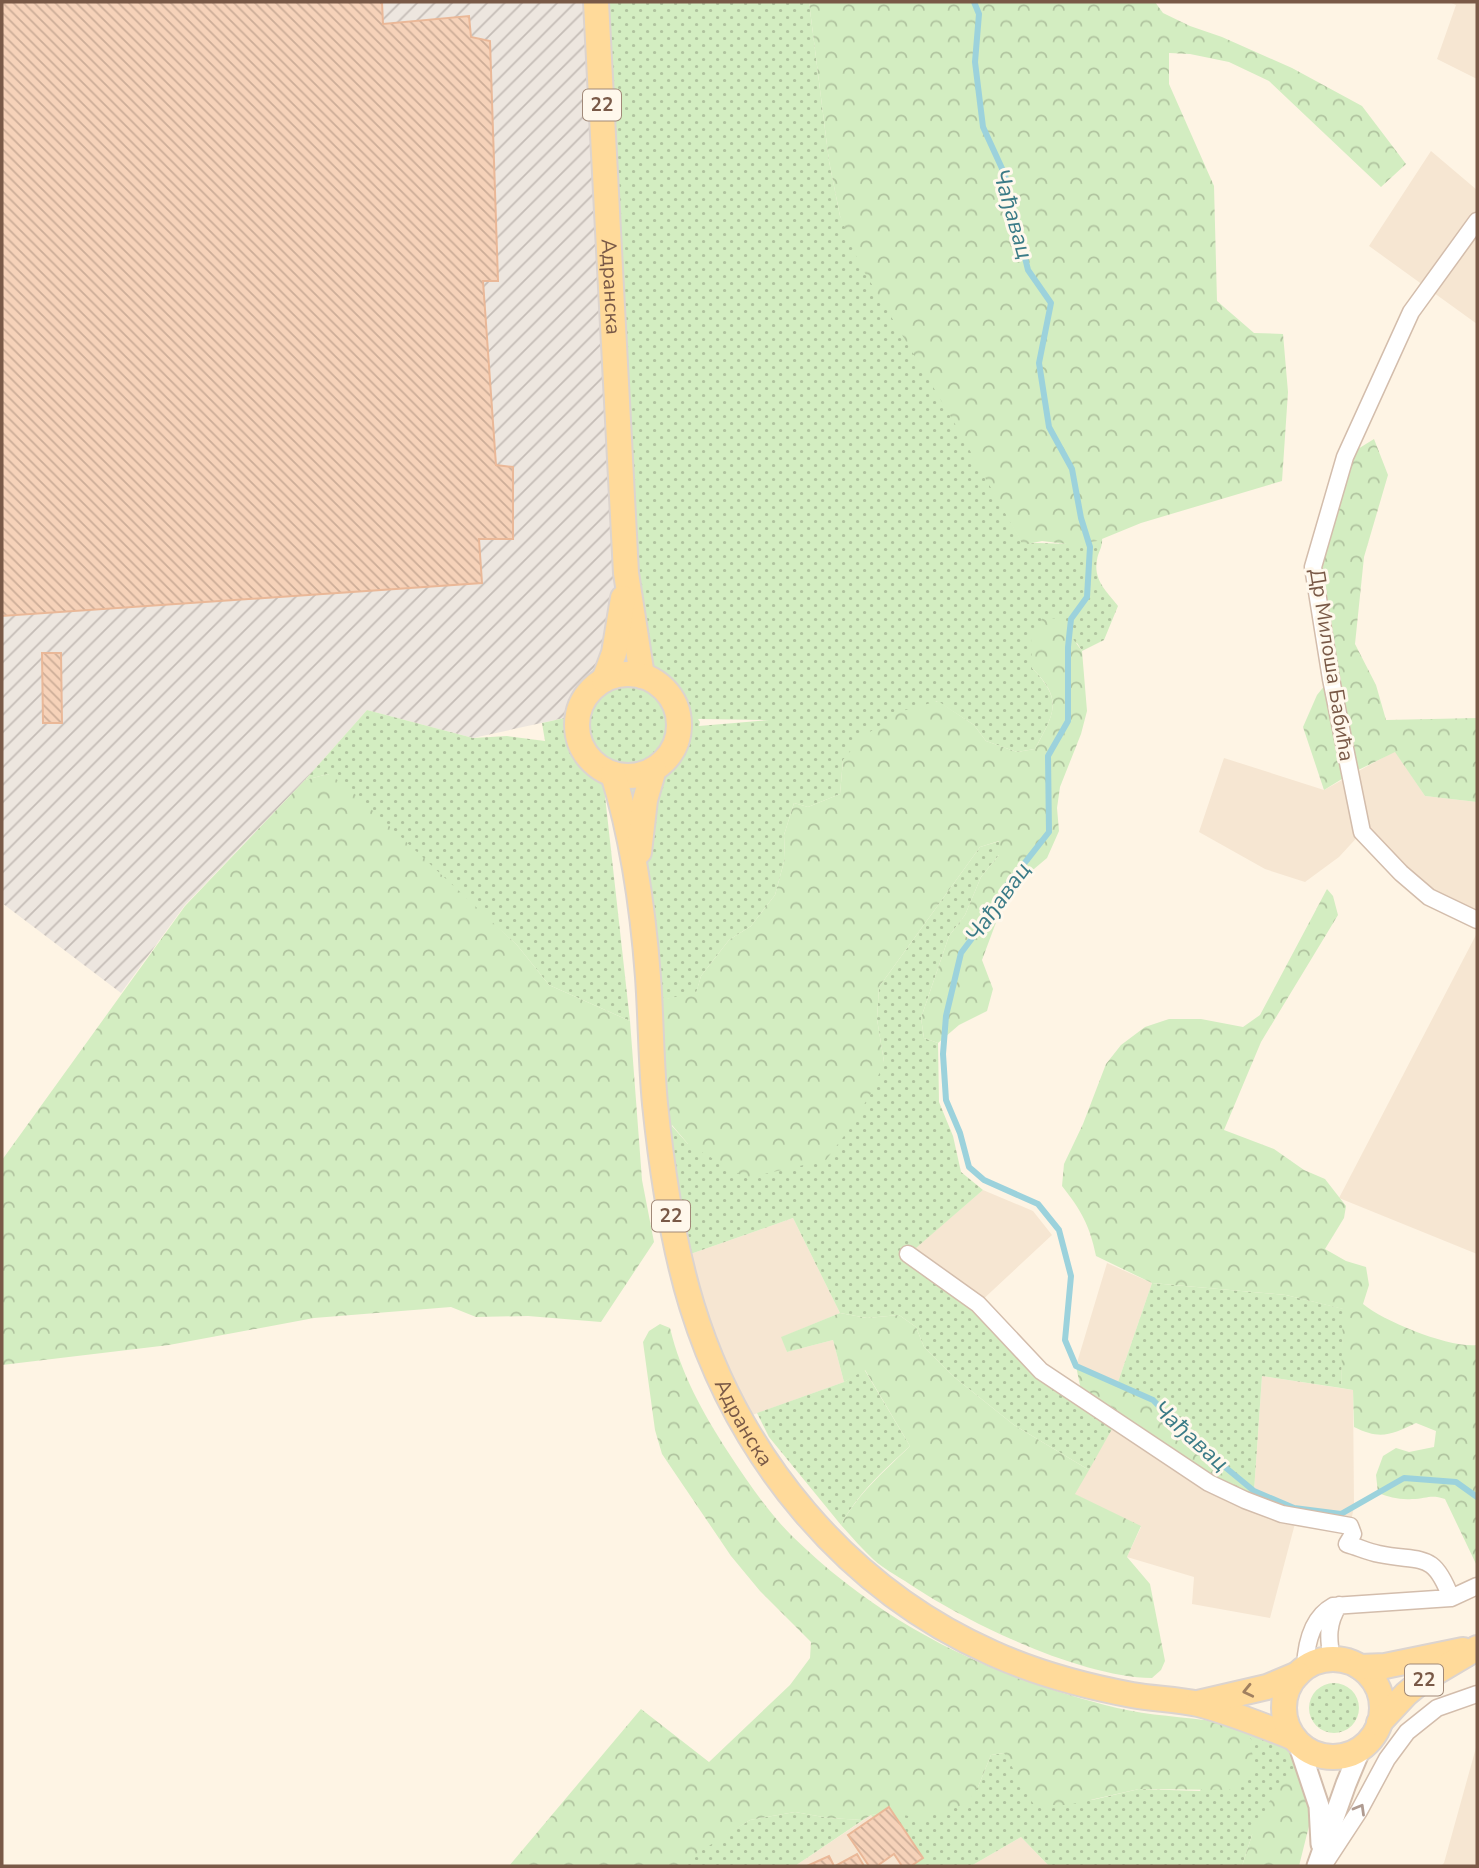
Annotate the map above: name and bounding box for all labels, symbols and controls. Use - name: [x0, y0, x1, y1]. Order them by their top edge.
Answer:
- road number: 22: [583, 90, 621, 120]
- water label: Чађавац: [985, 165, 1041, 263]
- street label: Адранска: [594, 238, 627, 335]
- street label: Др Милоша Бабића: [1303, 567, 1361, 763]
- water label: Чађавац: [958, 856, 1038, 948]
- road number: 22: [652, 1200, 690, 1232]
- street label: Адранска: [708, 1374, 780, 1472]
- water label: Чађавац: [1146, 1394, 1236, 1478]
- road number: 22: [1405, 1664, 1443, 1696]
- one-way arrow: [1242, 1683, 1254, 1697]
- one-way arrow: [1352, 1804, 1365, 1817]

